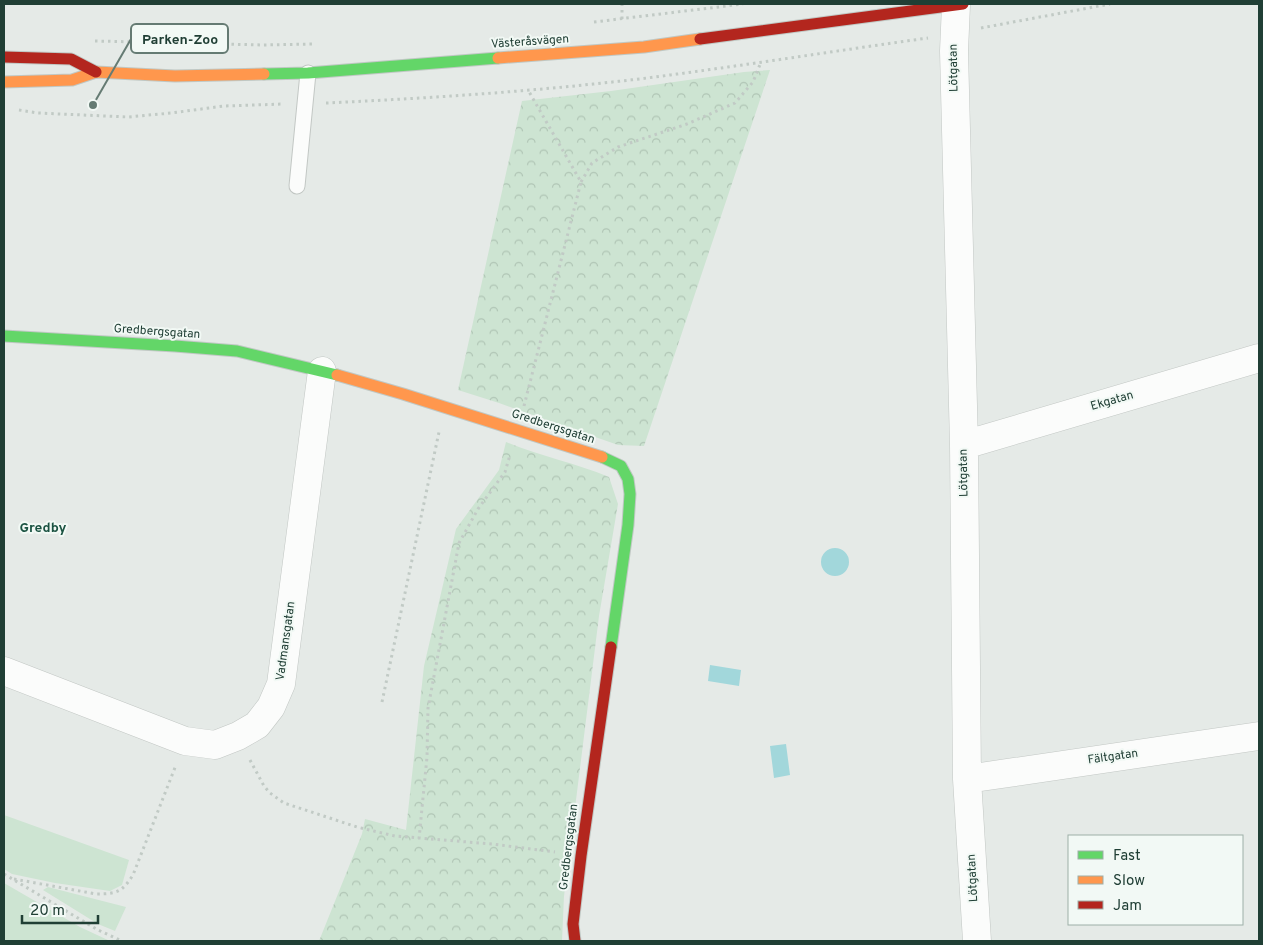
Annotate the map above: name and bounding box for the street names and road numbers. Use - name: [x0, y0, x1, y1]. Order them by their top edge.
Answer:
- street label: Västeråsvägen: [490, 31, 570, 53]
- street label: Lötgatan: [946, 44, 962, 92]
- street label: Gredbergsgatan: [113, 321, 201, 343]
- street label: Ekgatan: [1089, 387, 1135, 415]
- street label: Gredbergsgatan: [509, 406, 597, 448]
- street label: Lötgatan: [956, 449, 972, 497]
- street label: Vadmansgatan: [273, 600, 299, 682]
- street label: Fältgatan: [1087, 746, 1139, 768]
- street label: Gredbergsgatan: [556, 803, 582, 891]
- street label: Lötgatan: [964, 853, 982, 903]

